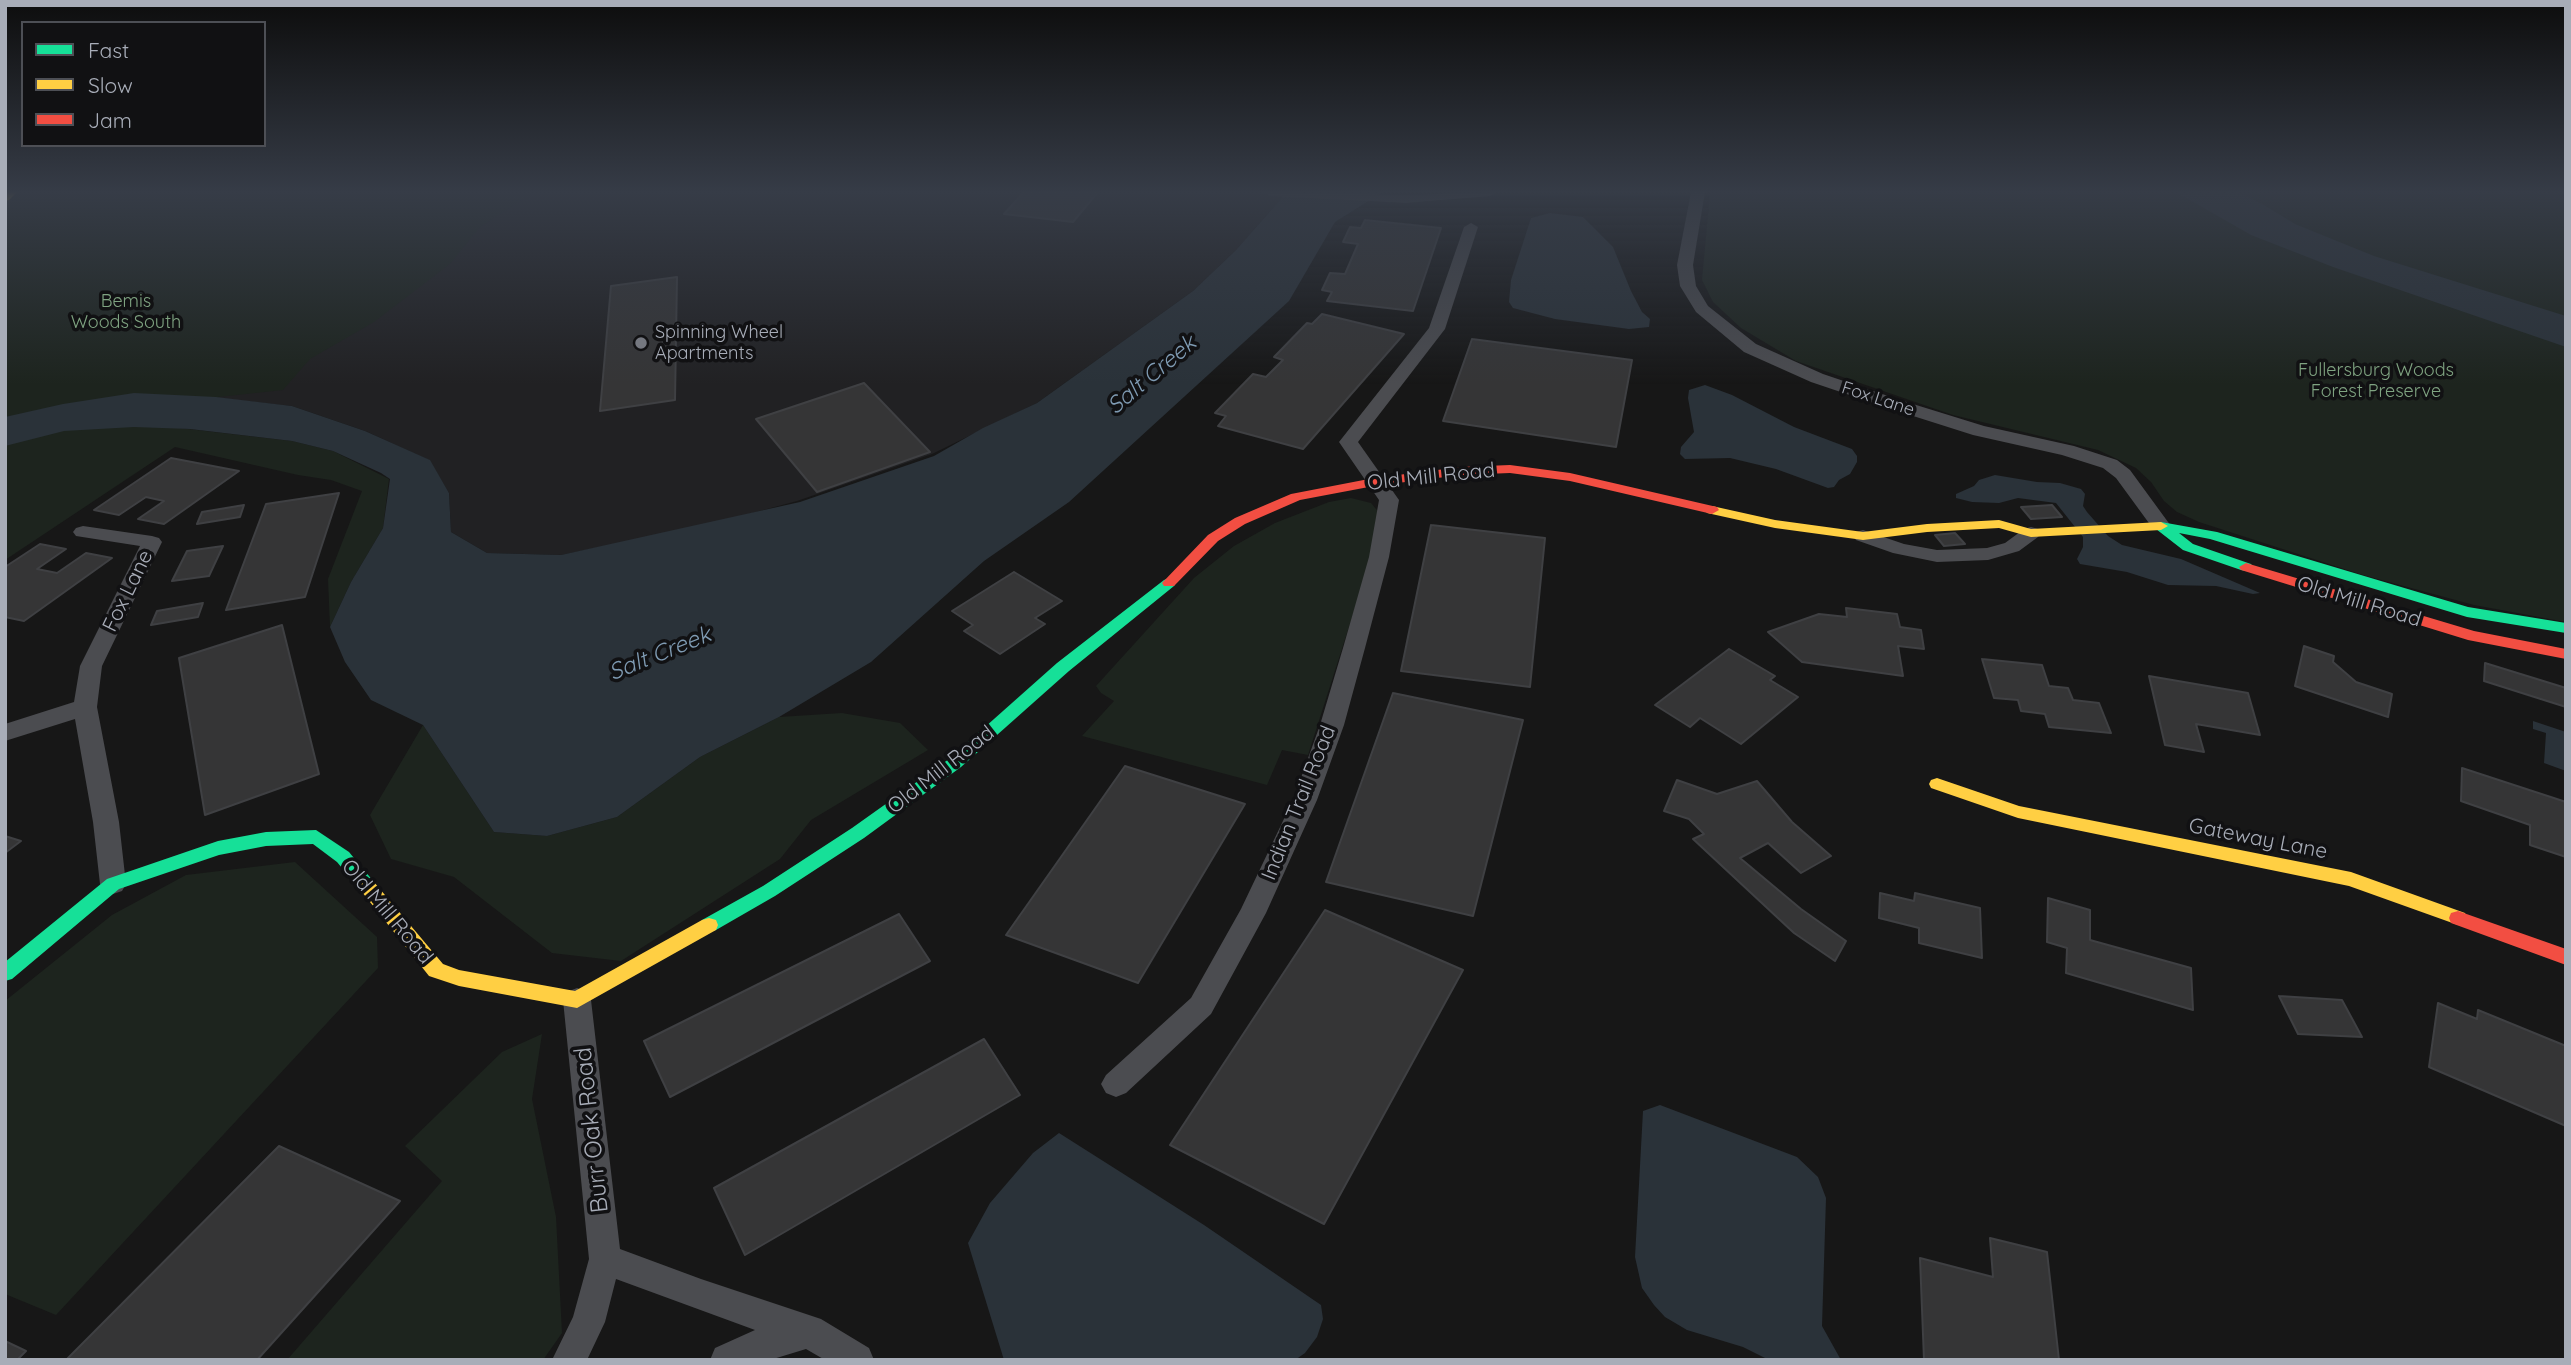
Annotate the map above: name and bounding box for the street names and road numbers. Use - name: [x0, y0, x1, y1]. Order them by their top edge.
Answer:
- street label: Fox Lane: [1839, 377, 1917, 421]
- street label: Old Mill Road: [1366, 458, 1496, 496]
- street label: Fox Lane: [97, 546, 159, 636]
- street label: Old Mill Road: [2294, 571, 2424, 633]
- street label: Old Mill Road: [883, 721, 999, 819]
- street label: Indian Trail Road: [1257, 722, 1341, 884]
- street label: Gateway Lane: [2187, 813, 2329, 865]
- street label: Old Mill Road: [336, 855, 438, 969]
- street label: Burr Oak Road: [569, 1046, 615, 1214]

